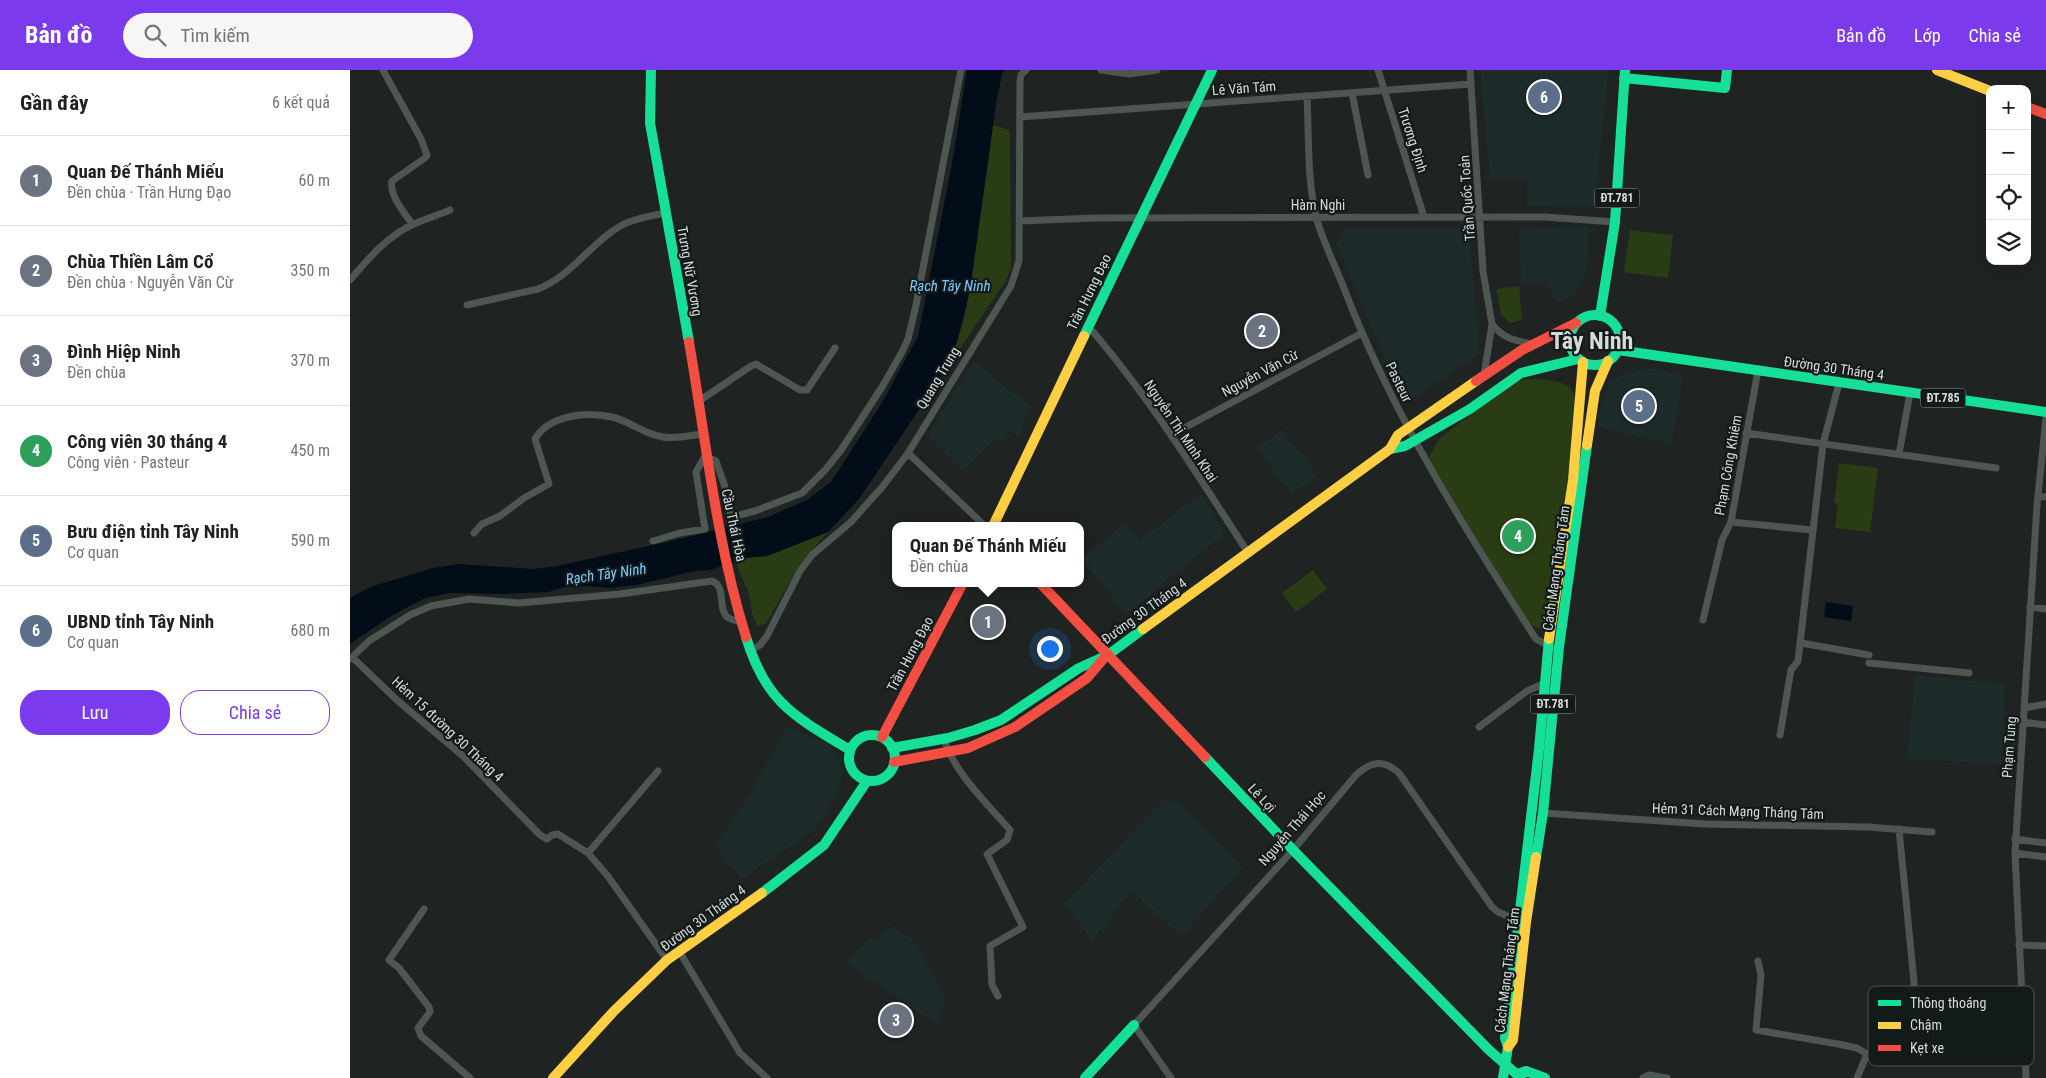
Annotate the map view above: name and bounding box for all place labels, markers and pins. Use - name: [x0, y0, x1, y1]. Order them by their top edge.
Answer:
- pin: 6: [1528, 78, 1560, 116]
- pin: 2: [1246, 312, 1278, 350]
- pin: 5: [1623, 387, 1655, 425]
- pin: 4: [1502, 517, 1534, 555]
- pin: 1: [972, 603, 1004, 641]
- pin: 3: [880, 1001, 912, 1039]

